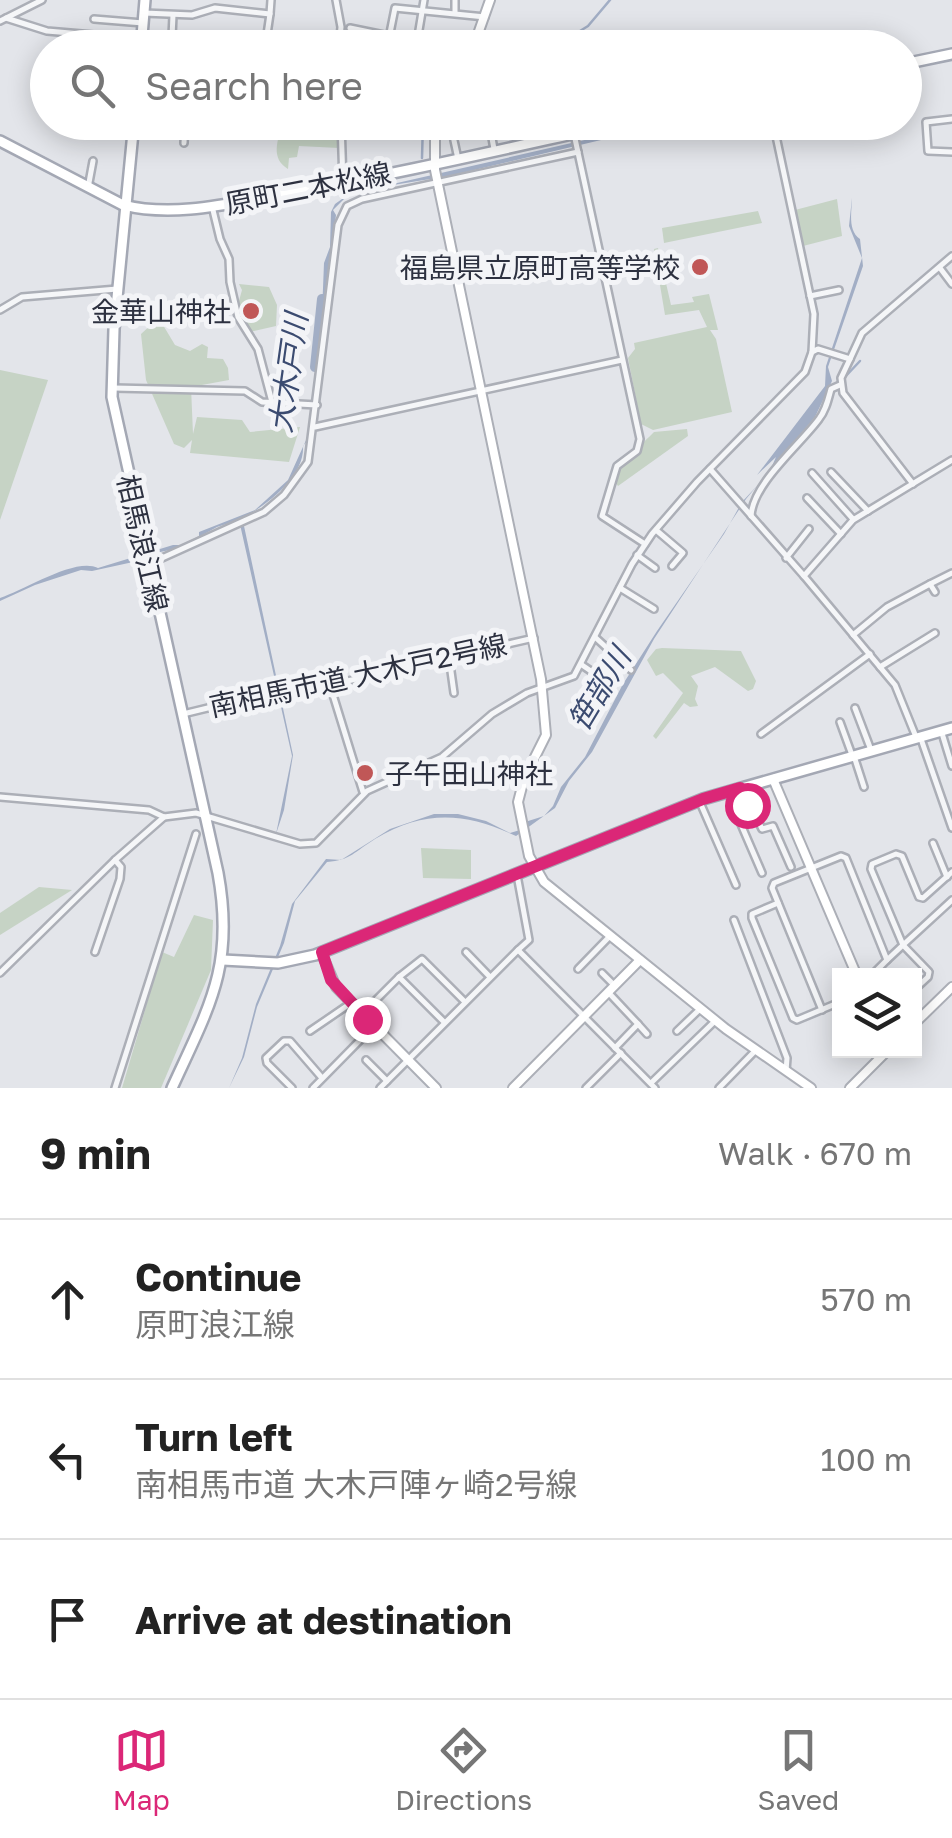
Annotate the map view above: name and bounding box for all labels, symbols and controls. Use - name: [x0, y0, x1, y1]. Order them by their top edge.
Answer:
- search box: [30, 30, 922, 140]
- icon: search: [65, 58, 120, 113]
- text: Search here: [145, 63, 363, 108]
- street label: 原町二本松線: [222, 156, 394, 220]
- place label: 福島県立原町高等学校: [400, 251, 680, 284]
- marker: 福島県立原町高等学校: [689, 256, 711, 278]
- place label: 金華山神社: [91, 295, 231, 328]
- marker: 金華山神社: [240, 300, 262, 322]
- water label: 大木戸川: [262, 308, 315, 435]
- street label: 相馬浪江線: [111, 471, 175, 615]
- street label: 南相馬市道 大木戸2号線: [206, 627, 510, 723]
- water label: 笹部川: [560, 639, 639, 737]
- place label: 子午田山神社: [385, 757, 553, 790]
- marker: 子午田山神社: [354, 762, 376, 784]
- route start: [725, 783, 771, 829]
- map controls: [832, 968, 922, 1058]
- button: layers: [832, 968, 922, 1058]
- route end: [345, 997, 391, 1043]
- text: 9 min: [40, 1128, 151, 1178]
- text: Walk · 670 m: [718, 1134, 912, 1172]
- text: Continue: [135, 1254, 301, 1299]
- icon: ahead: [40, 1272, 95, 1327]
- text: 570 m: [820, 1280, 912, 1318]
- text: 原町浪江線: [135, 1305, 295, 1343]
- text: Turn left: [135, 1414, 293, 1459]
- icon: left: [40, 1432, 95, 1487]
- text: 100 m: [820, 1440, 912, 1478]
- text: 南相馬市道 大木戸陣ヶ崎2号線: [135, 1465, 578, 1503]
- icon: arrive: [40, 1592, 95, 1647]
- text: Arrive at destination: [135, 1597, 512, 1642]
- tab: Map: [113, 1723, 170, 1816]
- tab: Directions: [395, 1723, 532, 1816]
- tab: Saved: [757, 1723, 839, 1816]

